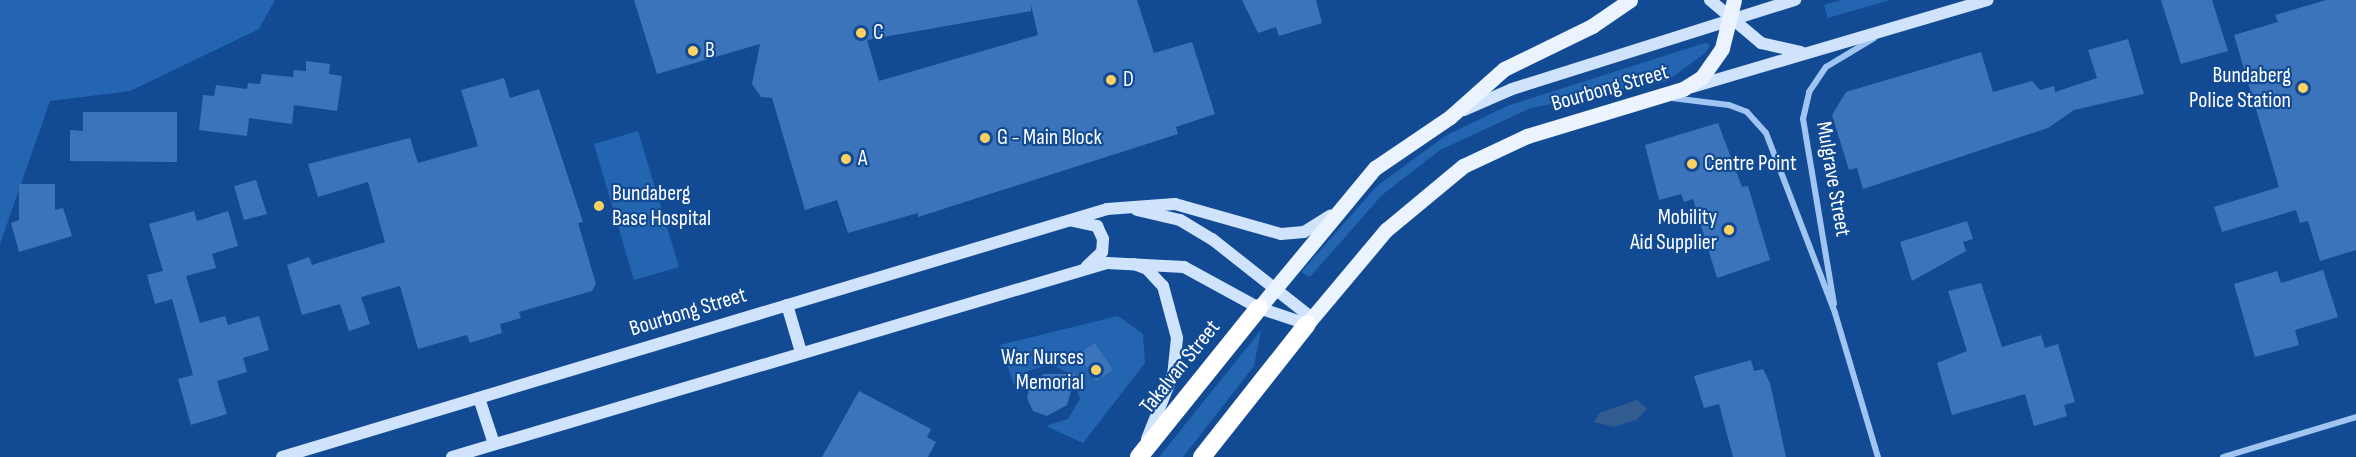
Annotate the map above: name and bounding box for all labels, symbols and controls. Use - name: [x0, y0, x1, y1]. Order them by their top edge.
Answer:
- place label: C: [873, 20, 884, 46]
- marker: C: [854, 26, 868, 40]
- place label: B: [705, 38, 715, 64]
- marker: B: [686, 44, 700, 58]
- street label: Bourbong Street: [1548, 59, 1672, 117]
- place label: Bundaberg Police Station: [2189, 62, 2291, 113]
- place label: D: [1123, 67, 1134, 93]
- marker: D: [1104, 73, 1118, 87]
- marker: Bundaberg Police Station: [2296, 81, 2310, 95]
- street label: Mulgrave Street: [1810, 119, 1856, 239]
- place label: G - Main Block: [997, 125, 1102, 151]
- marker: G - Main Block: [978, 131, 992, 145]
- place label: A: [858, 146, 867, 172]
- place label: Centre Point: [1704, 151, 1797, 177]
- marker: A: [839, 152, 853, 166]
- marker: Centre Point: [1685, 157, 1699, 171]
- place label: Bundaberg Base Hospital: [612, 180, 711, 231]
- marker: Bundaberg Base Hospital: [590, 197, 608, 215]
- place label: Mobility Aid Supplier: [1630, 204, 1717, 255]
- marker: Mobility Aid Supplier: [1722, 223, 1736, 237]
- street label: Bourbong Street: [626, 282, 750, 342]
- street label: Takalvan Street: [1134, 315, 1226, 419]
- place label: War Nurses Memorial: [1001, 344, 1084, 396]
- marker: War Nurses Memorial: [1089, 363, 1103, 377]

